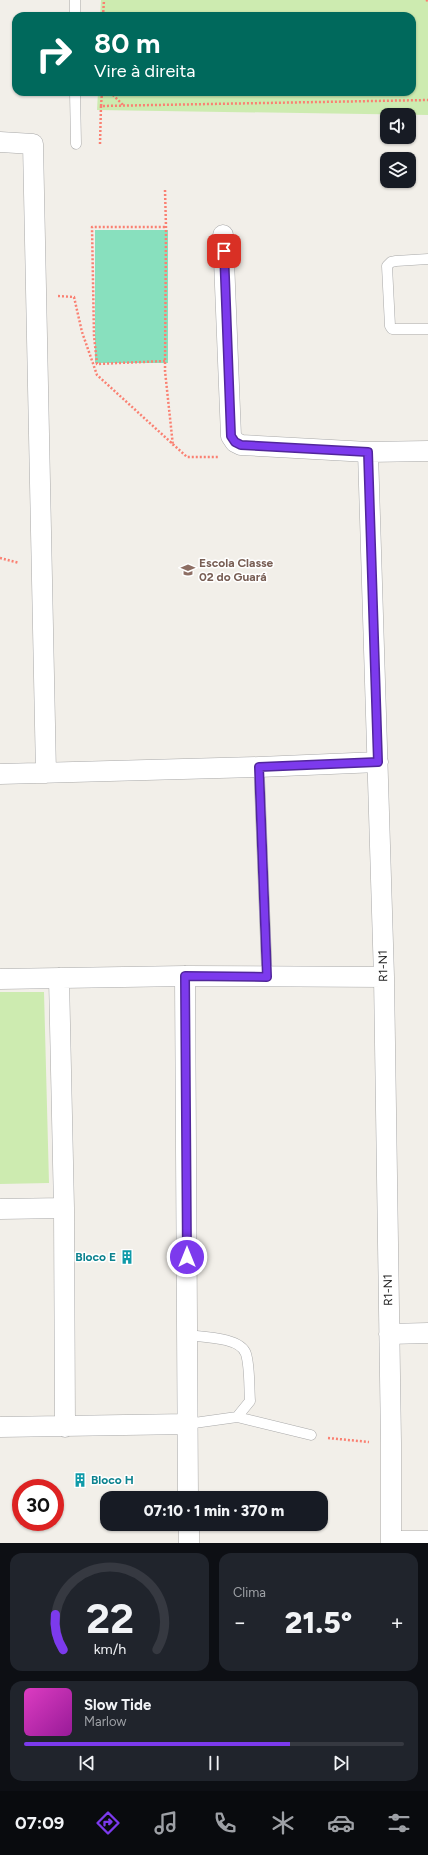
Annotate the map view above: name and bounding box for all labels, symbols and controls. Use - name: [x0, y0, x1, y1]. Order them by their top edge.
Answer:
- text: 80 m: [94, 26, 160, 60]
- icon: right: [28, 28, 80, 80]
- text: Vire à direita: [94, 60, 195, 82]
- map controls: [380, 108, 416, 188]
- button: sound: [380, 108, 416, 144]
- button: layers: [380, 152, 416, 188]
- pin: [207, 234, 241, 268]
- icon: arrive: [213, 240, 235, 262]
- place label: Escola Classe 02 do Guará: [199, 556, 274, 584]
- school or university icon: Escola Classe 02 do Guará: [180, 562, 196, 578]
- street label: R1-N1: [376, 950, 390, 982]
- position arrow: [166, 1236, 208, 1278]
- building icon: Bloco E: [119, 1249, 135, 1265]
- place label: Bloco E: [75, 1250, 116, 1264]
- street label: R1-N1: [381, 1274, 395, 1306]
- building icon: Bloco H: [72, 1472, 88, 1488]
- place label: Bloco H: [91, 1473, 134, 1487]
- speed limit sign: 30: [12, 1479, 64, 1531]
- text: 07:10 · 1 min · 370 m: [144, 1502, 284, 1520]
- text: Clima: [233, 1585, 266, 1600]
- text: 22: [85, 1593, 134, 1643]
- text: 21.5°: [285, 1604, 352, 1641]
- text: −: [233, 1609, 247, 1636]
- text: +: [390, 1609, 404, 1636]
- text: km/h: [93, 1640, 126, 1658]
- text: Slow Tide: [84, 1696, 151, 1714]
- text: Marlow: [84, 1714, 126, 1729]
- icon: previous: [76, 1752, 98, 1774]
- icon: pause: [203, 1752, 225, 1774]
- icon: next: [330, 1752, 352, 1774]
- icon: directions: [94, 1809, 122, 1837]
- icon: music: [152, 1809, 180, 1837]
- icon: phone: [211, 1809, 239, 1837]
- icon: climate: [269, 1809, 297, 1837]
- icon: car: [327, 1809, 355, 1837]
- icon: filters: [385, 1809, 413, 1837]
- text: 07:09: [15, 1812, 64, 1834]

